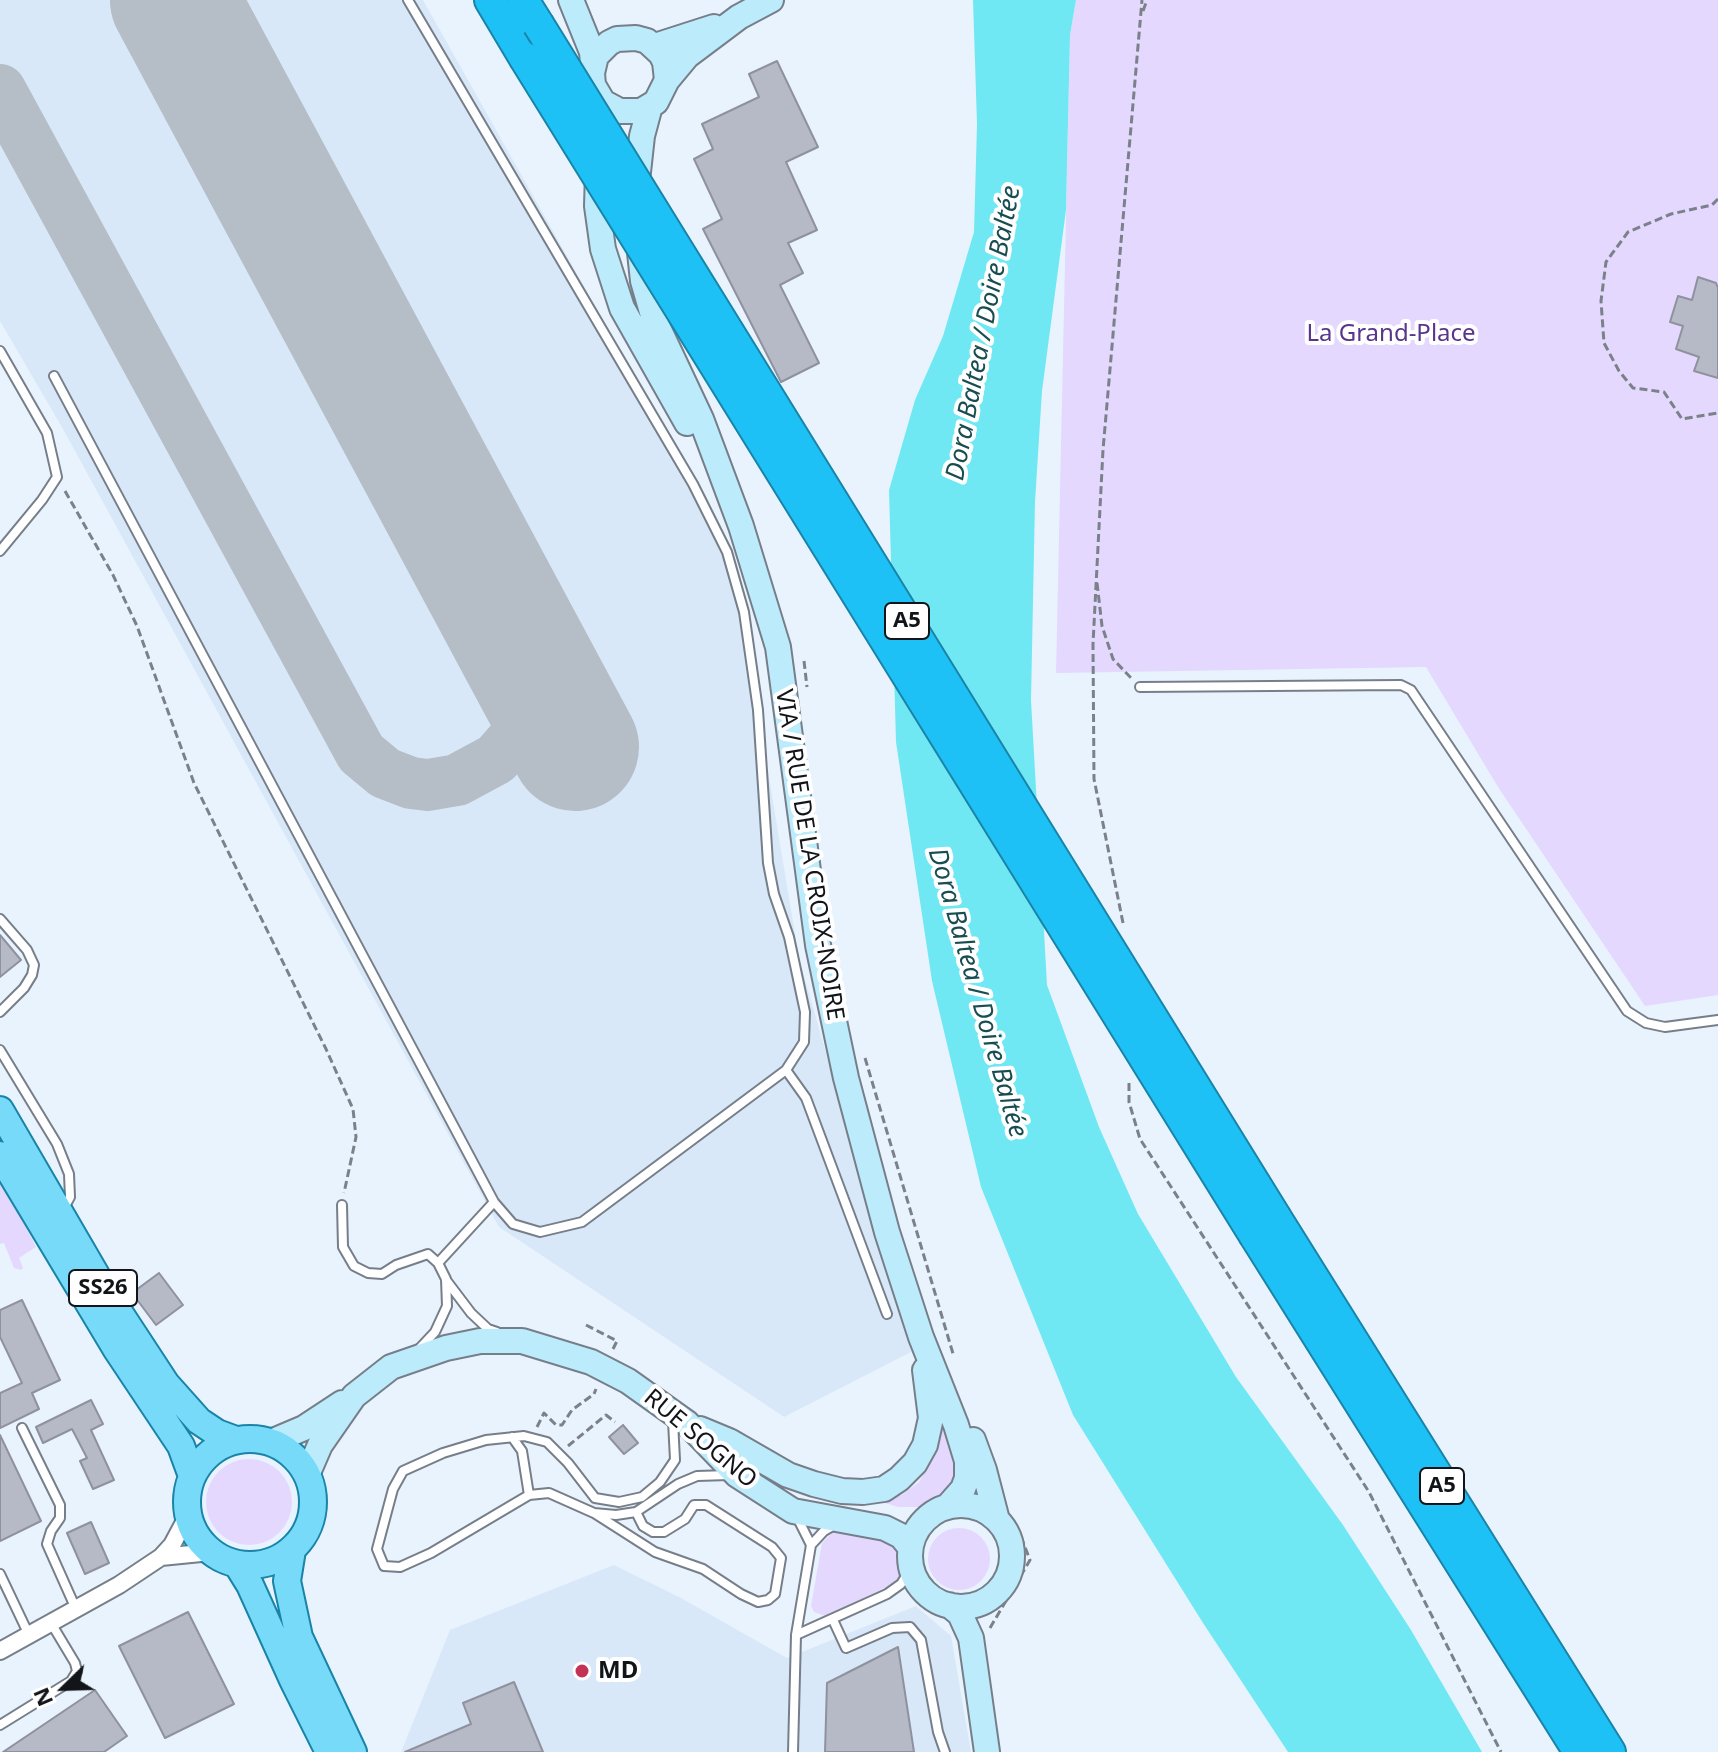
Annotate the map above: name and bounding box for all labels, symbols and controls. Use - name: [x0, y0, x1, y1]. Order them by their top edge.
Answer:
- water label: Dora Baltea / Doire Baltée: [940, 183, 1028, 483]
- park label: La Grand-Place: [1306, 320, 1476, 348]
- road number: A5: [885, 603, 929, 639]
- street label: VIA / RUE DE LA CROIX-NOIRE: [769, 687, 849, 1023]
- water label: Dora Baltea / Doire Baltée: [921, 845, 1033, 1141]
- road number: SS26: [69, 1270, 137, 1306]
- street label: RUE SOGNO: [638, 1383, 762, 1495]
- road number: A5: [1420, 1468, 1464, 1504]
- north arrow: [24, 1648, 104, 1728]
- place label: MD: [598, 1657, 638, 1685]
- marker: MD: [573, 1662, 591, 1680]
- text: N: [25, 1683, 59, 1711]

